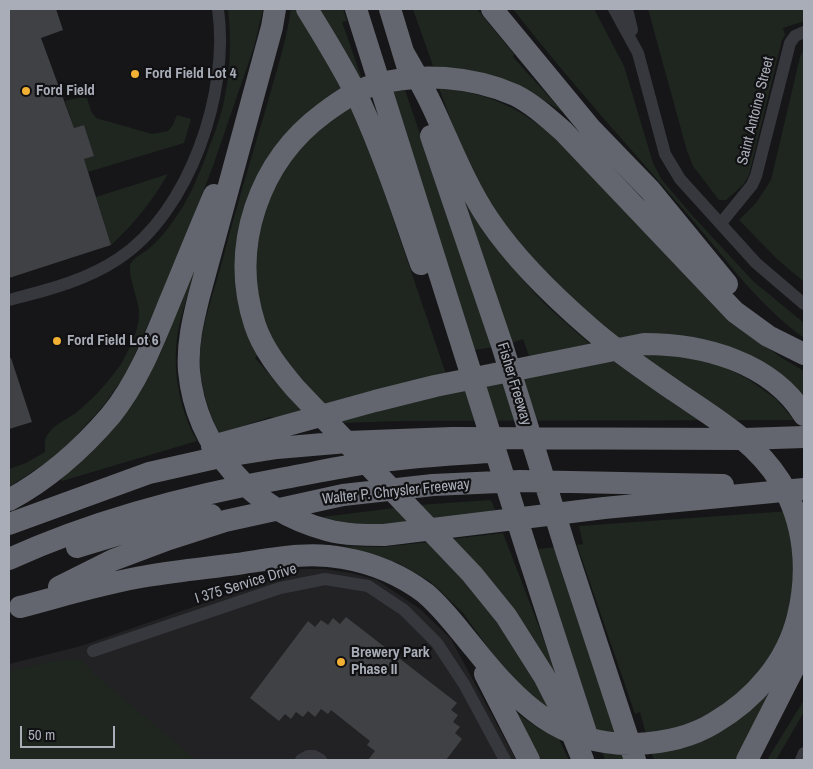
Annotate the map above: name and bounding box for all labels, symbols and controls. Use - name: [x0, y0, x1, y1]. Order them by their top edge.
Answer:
- street label: Saint Antoine Street: [734, 55, 778, 167]
- place label: Ford Field Lot 4: [145, 65, 237, 83]
- marker: Ford Field Lot 4: [129, 68, 141, 80]
- place label: Ford Field: [36, 82, 95, 100]
- marker: Ford Field: [20, 85, 32, 97]
- place label: Ford Field Lot 6: [67, 332, 159, 350]
- marker: Ford Field Lot 6: [51, 335, 63, 347]
- street label: Fisher Freeway: [493, 341, 535, 427]
- street label: Walter P. Chrysler Freeway: [321, 475, 471, 509]
- street label: I 375 Service Drive: [193, 560, 299, 608]
- place label: Brewery Park Phase II: [351, 644, 430, 679]
- marker: Brewery Park Phase II: [335, 656, 347, 668]
- scale bar: [22, 716, 118, 748]
- text: 50 m: [28, 724, 55, 745]

